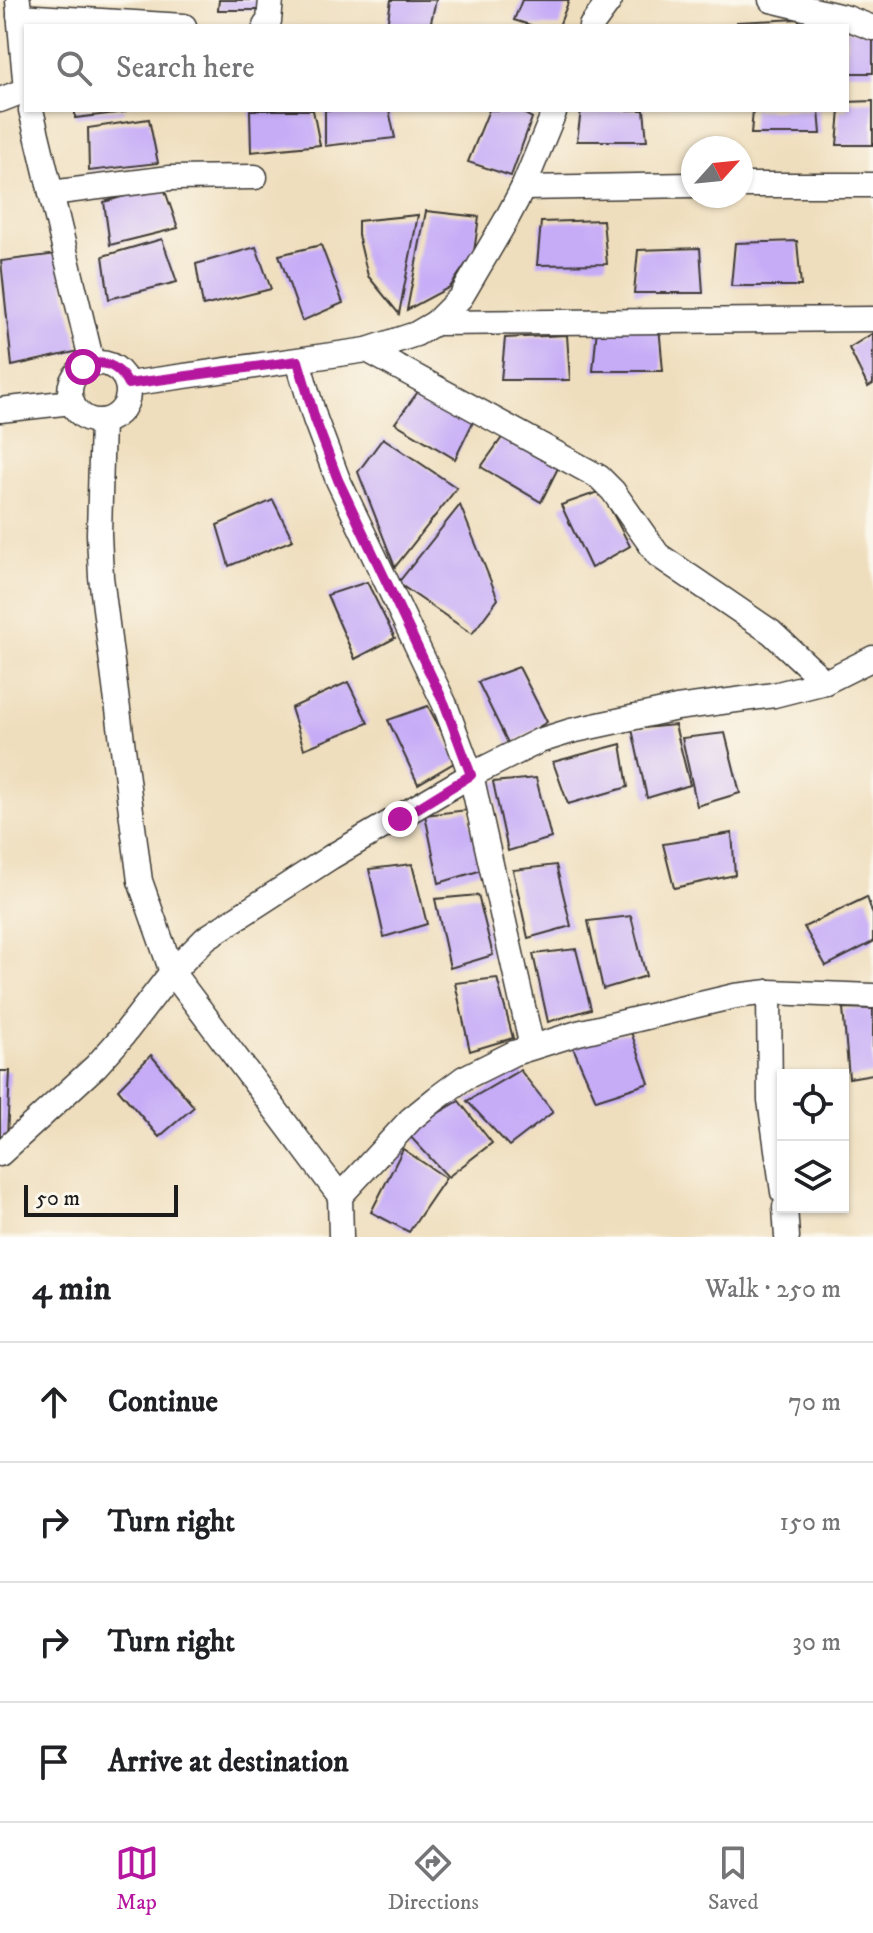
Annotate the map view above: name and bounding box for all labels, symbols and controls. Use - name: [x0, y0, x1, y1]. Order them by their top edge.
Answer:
- search box: [24, 24, 849, 112]
- icon: search: [52, 46, 96, 90]
- text: Search here: [116, 50, 255, 87]
- north arrow: [681, 136, 753, 208]
- route start: [65, 349, 101, 385]
- route end: [382, 801, 418, 837]
- map controls: [777, 1069, 849, 1213]
- button: locate: [777, 1069, 849, 1141]
- button: layers: [777, 1141, 849, 1213]
- scale bar: [24, 1181, 178, 1217]
- text: 50 m: [36, 1185, 80, 1212]
- text: 4 min: [32, 1268, 111, 1310]
- text: Walk · 250 m: [705, 1273, 841, 1306]
- icon: ahead: [32, 1380, 76, 1424]
- text: Continue: [108, 1384, 218, 1421]
- text: 70 m: [788, 1386, 841, 1419]
- icon: right: [32, 1500, 76, 1544]
- text: Turn right: [108, 1504, 235, 1541]
- text: 150 m: [780, 1506, 841, 1539]
- icon: right: [32, 1620, 76, 1664]
- text: Turn right: [108, 1624, 235, 1661]
- text: 30 m: [792, 1626, 841, 1659]
- icon: arrive: [32, 1740, 76, 1784]
- text: Arrive at destination: [108, 1744, 349, 1781]
- tab: Map: [115, 1841, 159, 1916]
- tab: Directions: [388, 1841, 479, 1916]
- tab: Saved: [708, 1841, 758, 1916]

